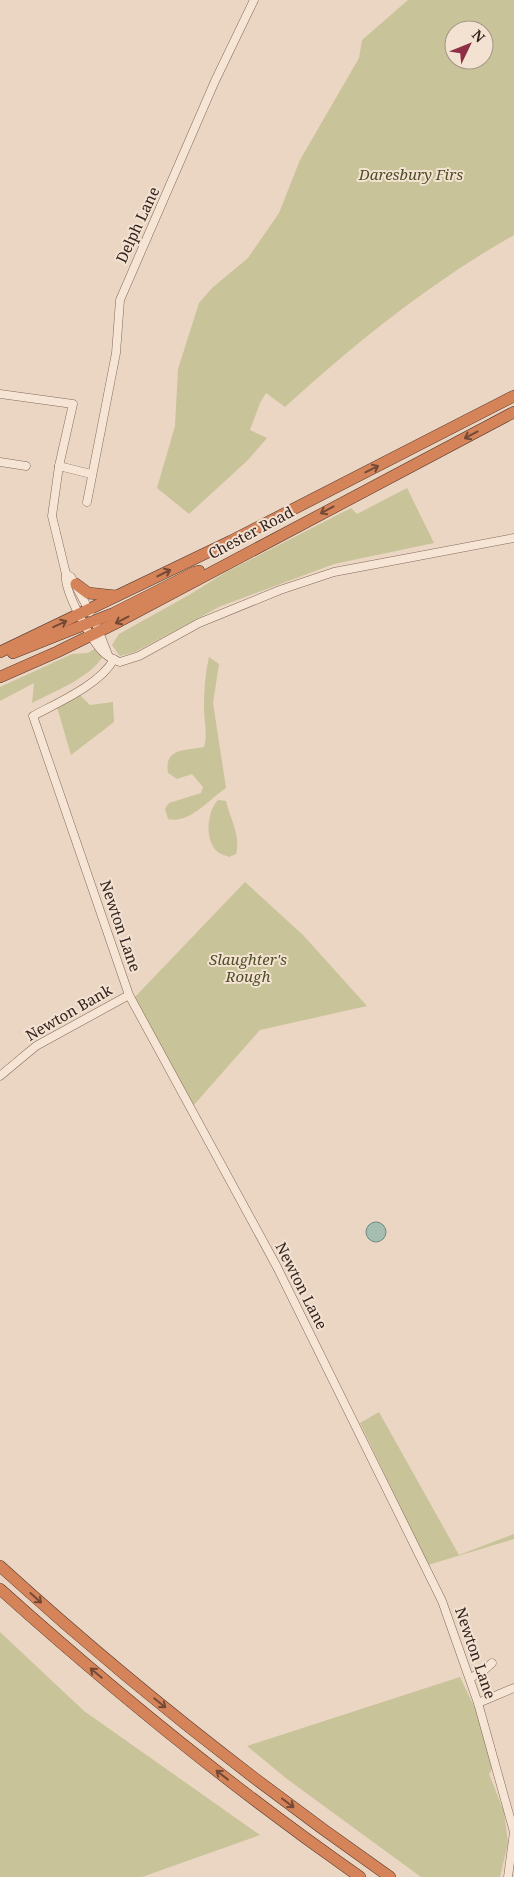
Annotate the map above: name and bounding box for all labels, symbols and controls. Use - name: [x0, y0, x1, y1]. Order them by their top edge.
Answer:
- north arrow: [444, 20, 494, 70]
- text: N: [468, 25, 490, 46]
- park label: Daresbury Firs: [358, 164, 463, 184]
- street label: Delph Lane: [111, 183, 163, 266]
- one-way arrow: [463, 430, 478, 440]
- one-way arrow: [364, 464, 379, 473]
- street label: Chester Road: [204, 501, 297, 563]
- one-way arrow: [320, 506, 335, 515]
- one-way arrow: [157, 568, 172, 578]
- one-way arrow: [115, 616, 130, 625]
- one-way arrow: [52, 619, 67, 628]
- street label: Newton Lane: [96, 877, 146, 974]
- park label: Slaughter's Rough: [209, 949, 287, 986]
- street label: Newton Bank: [22, 979, 116, 1045]
- street label: Newton Lane: [271, 1239, 332, 1333]
- one-way arrow: [30, 1592, 43, 1604]
- street label: Newton Lane: [451, 1604, 501, 1701]
- one-way arrow: [90, 1668, 103, 1679]
- one-way arrow: [153, 1698, 166, 1709]
- one-way arrow: [216, 1770, 229, 1781]
- one-way arrow: [281, 1798, 294, 1809]

